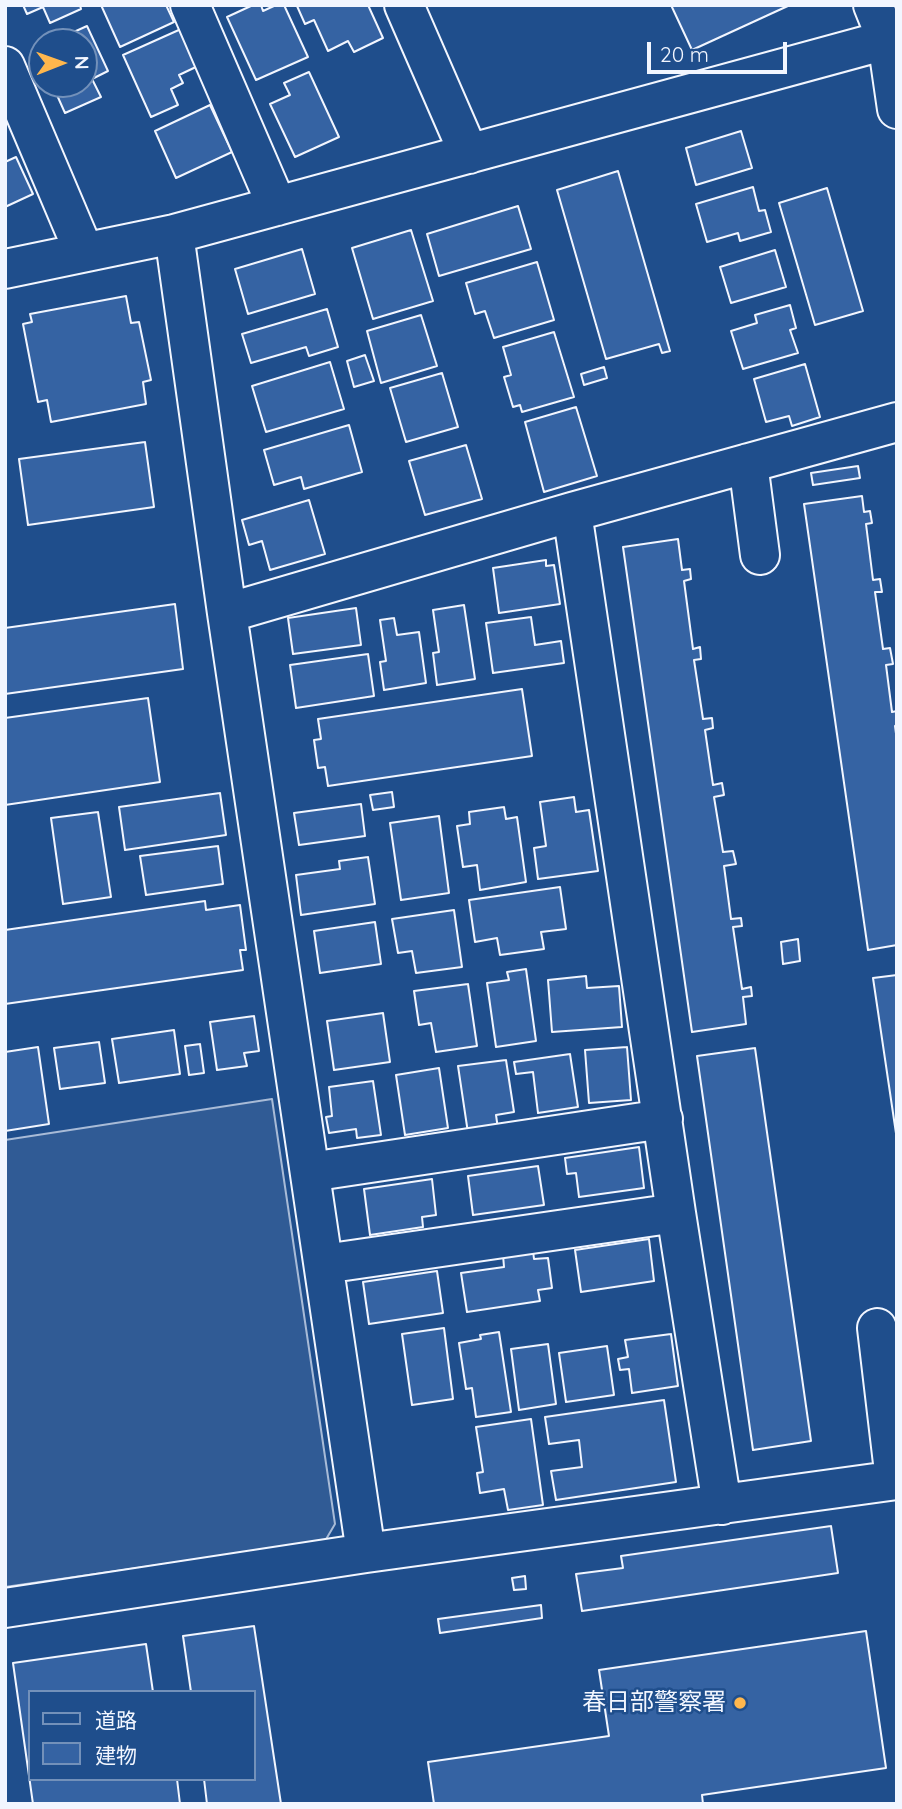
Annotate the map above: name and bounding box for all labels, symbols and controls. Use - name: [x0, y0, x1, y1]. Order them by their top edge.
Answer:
- north arrow: [28, 28, 98, 98]
- scale bar: [650, 28, 790, 72]
- text: 20 m: [660, 41, 709, 67]
- text: N: [70, 55, 94, 70]
- place label: 春日部警察署: [582, 1689, 726, 1717]
- legend: [28, 1690, 256, 1781]
- marker: 春日部警察署: [732, 1695, 748, 1711]
- text: 道路: [95, 1707, 137, 1733]
- text: 建物: [95, 1742, 137, 1768]

